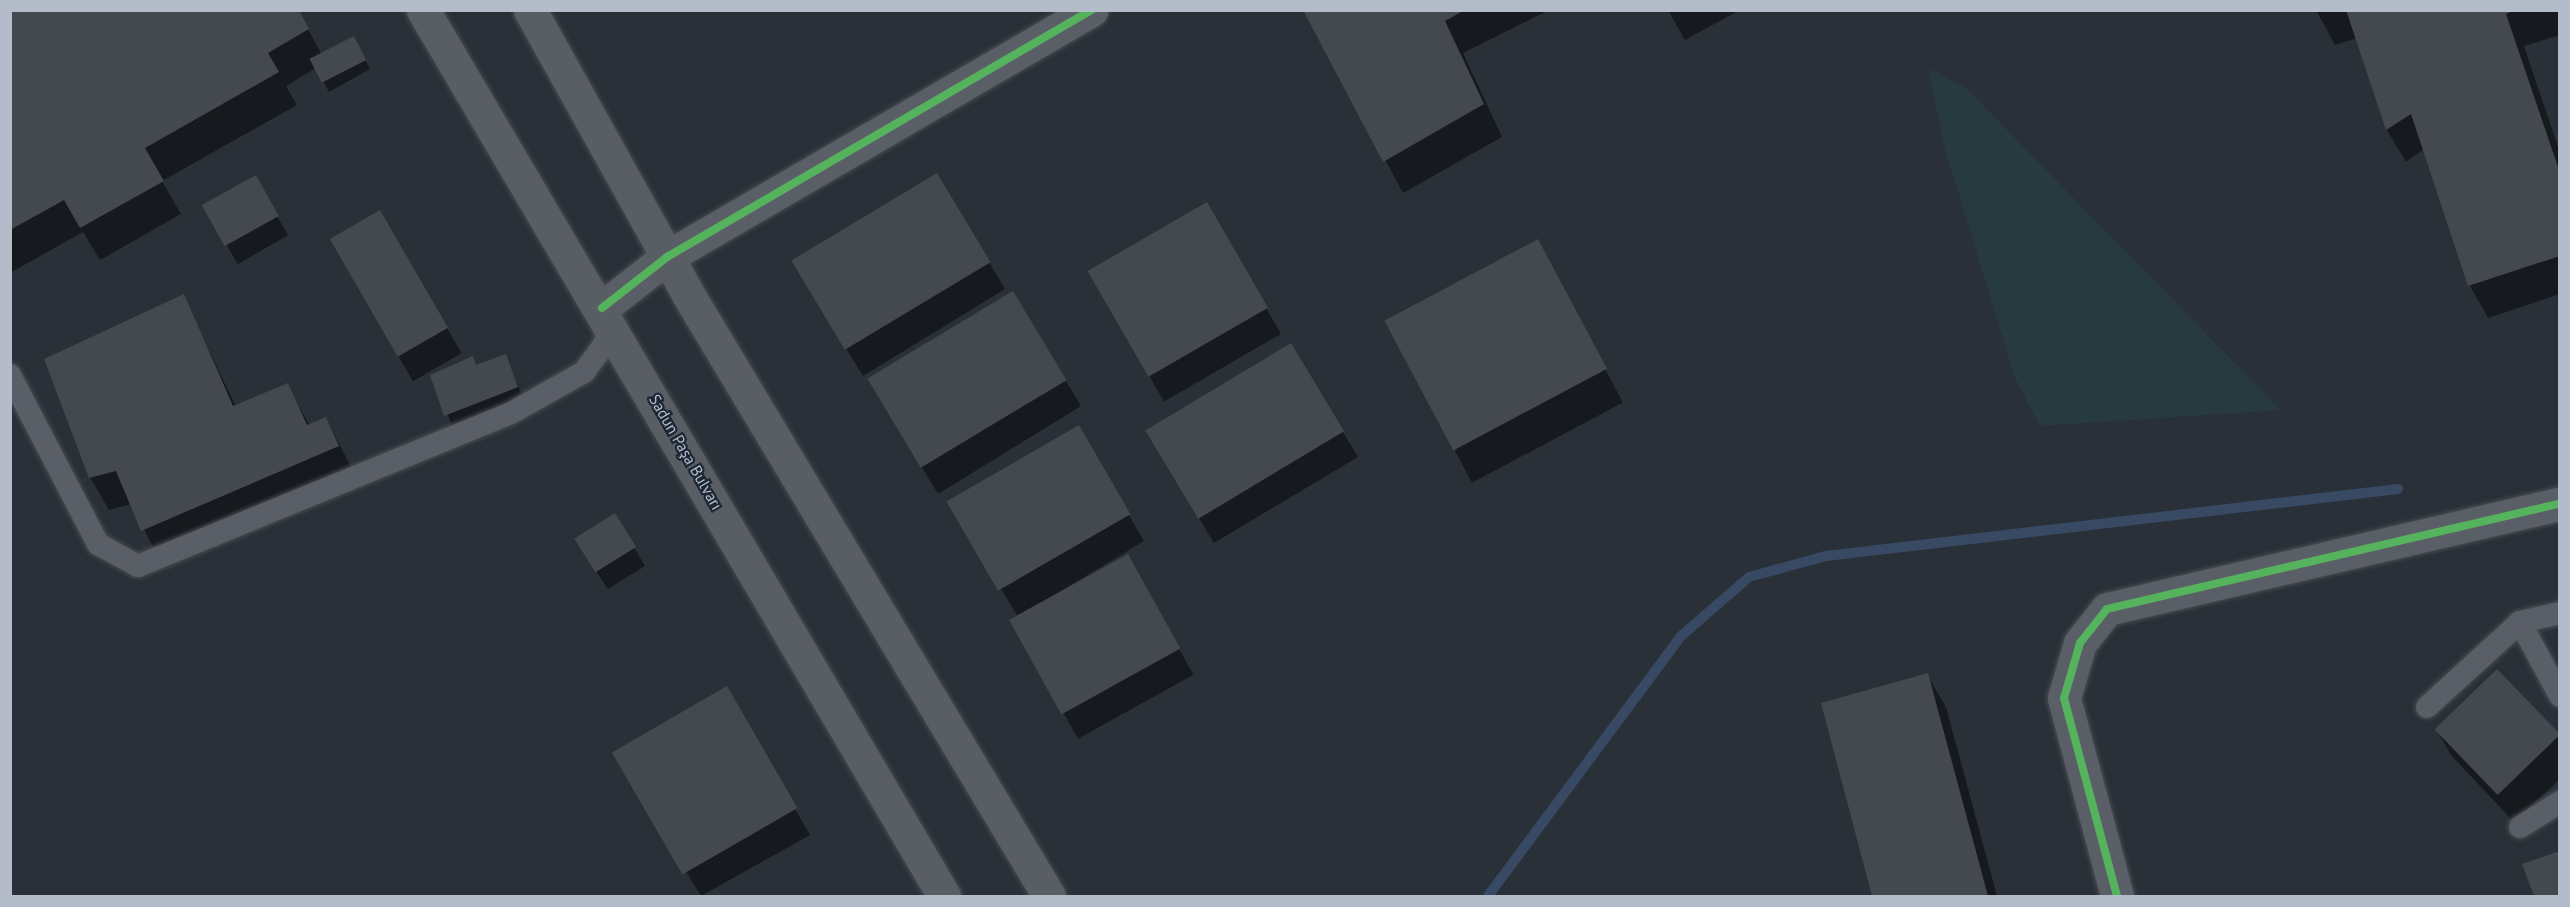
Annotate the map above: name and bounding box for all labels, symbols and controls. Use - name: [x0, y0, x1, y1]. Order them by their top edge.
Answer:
- street label: Sadun Paşa Bulvarı: [645, 391, 727, 513]

